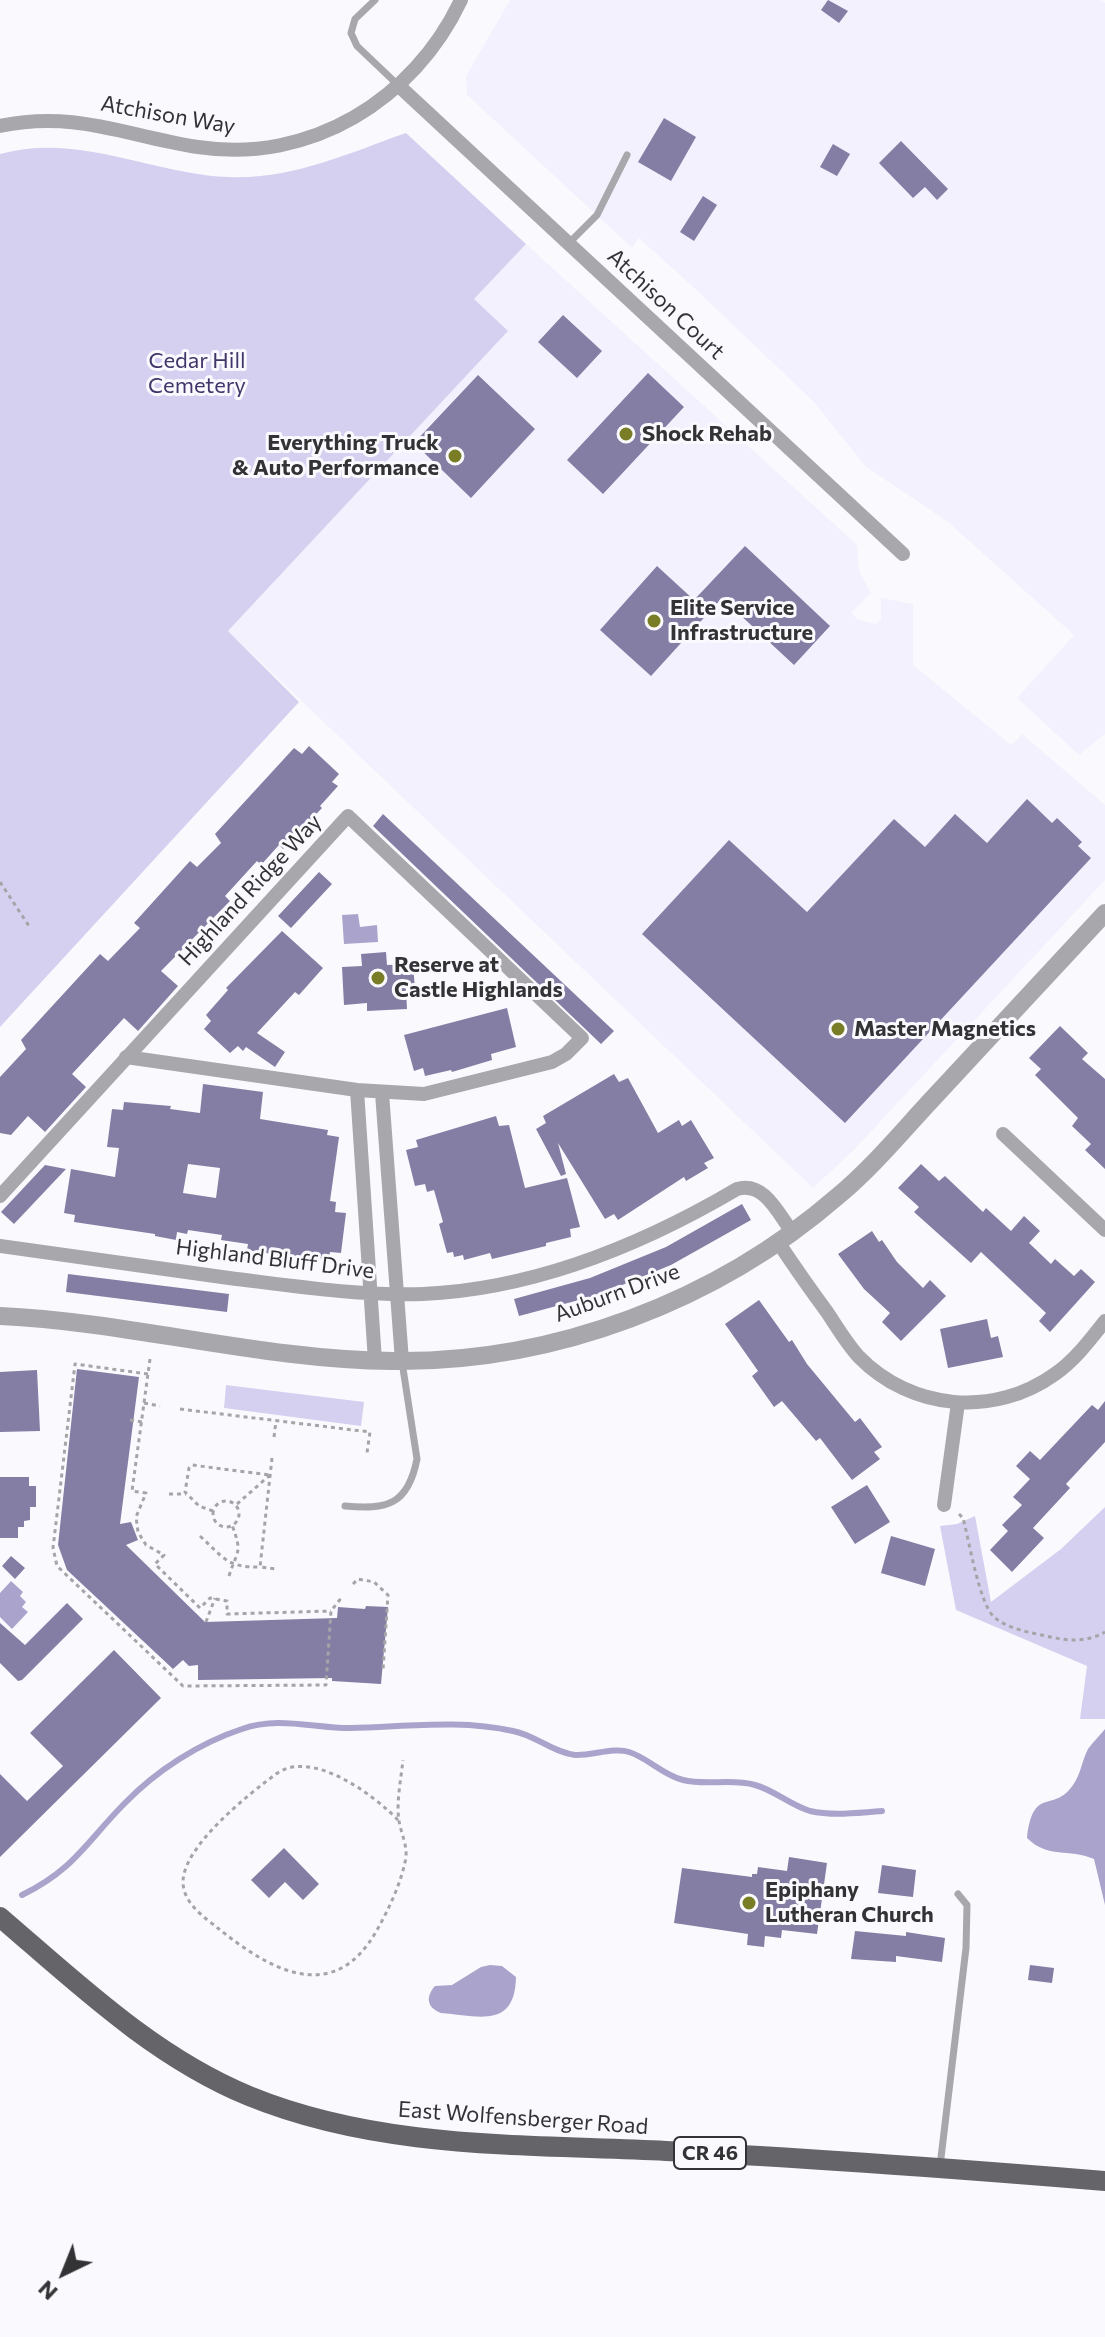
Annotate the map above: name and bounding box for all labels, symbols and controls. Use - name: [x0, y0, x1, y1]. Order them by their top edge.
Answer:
- street label: Atchison Way: [99, 90, 237, 140]
- street label: Atchison Court: [602, 243, 730, 365]
- park label: Cedar Hill Cemetery: [148, 348, 246, 400]
- place label: Shock Rehab: [642, 421, 772, 447]
- marker: Shock Rehab: [617, 425, 635, 443]
- place label: Everything Truck & Auto Performance: [232, 430, 439, 482]
- marker: Everything Truck & Auto Performance: [446, 447, 464, 465]
- place label: Elite Service Infrastructure: [670, 595, 813, 646]
- marker: Elite Service Infrastructure: [645, 612, 663, 630]
- street label: Highland Ridge Way: [173, 809, 327, 971]
- place label: Reserve at Castle Highlands: [394, 952, 563, 1004]
- marker: Reserve at Castle Highlands: [369, 969, 387, 987]
- place label: Master Magnetics: [854, 1016, 1036, 1042]
- marker: Master Magnetics: [829, 1020, 847, 1038]
- street label: Highland Bluff Drive: [174, 1234, 376, 1284]
- street label: Auburn Drive: [551, 1258, 683, 1328]
- place label: Epiphany Lutheran Church: [765, 1877, 934, 1928]
- marker: Epiphany Lutheran Church: [740, 1894, 758, 1912]
- street label: East Wolfensberger Road: [397, 2096, 649, 2140]
- road number: CR 46: [674, 2137, 746, 2169]
- north arrow: [24, 2233, 104, 2313]
- text: N: [32, 2275, 63, 2306]

